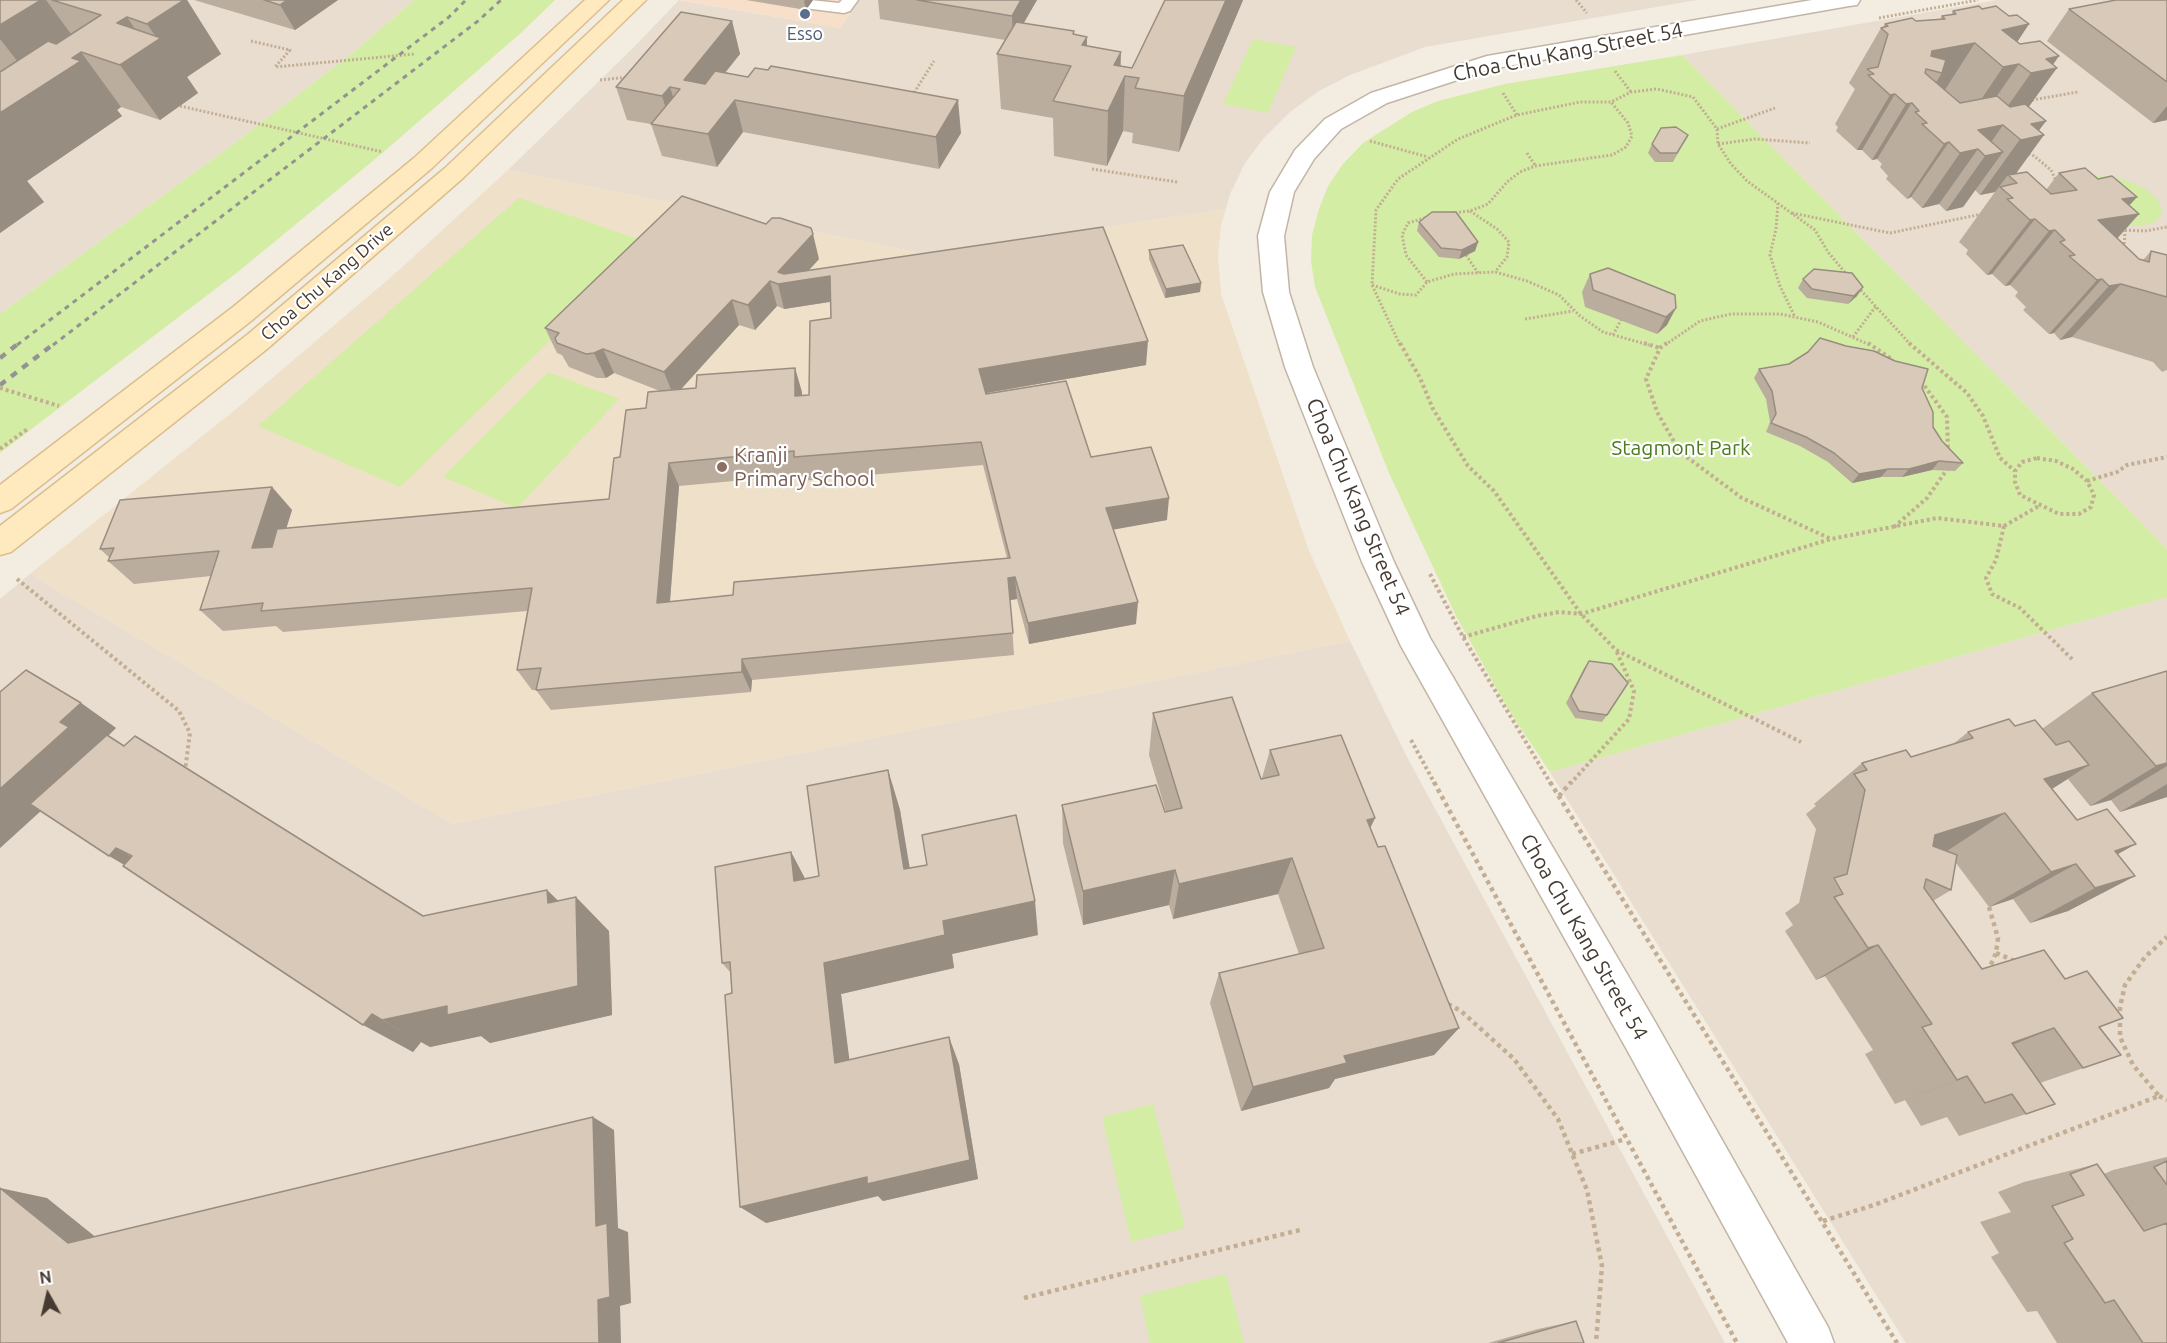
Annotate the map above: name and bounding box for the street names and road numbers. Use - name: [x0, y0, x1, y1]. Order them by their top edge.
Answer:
- street label: Choa Chu Kang Street 54: [1451, 17, 1685, 87]
- street label: Choa Chu Kang Drive: [256, 219, 398, 345]
- street label: Choa Chu Kang Street 54: [1301, 394, 1415, 620]
- street label: Choa Chu Kang Street 54: [1515, 829, 1653, 1045]

